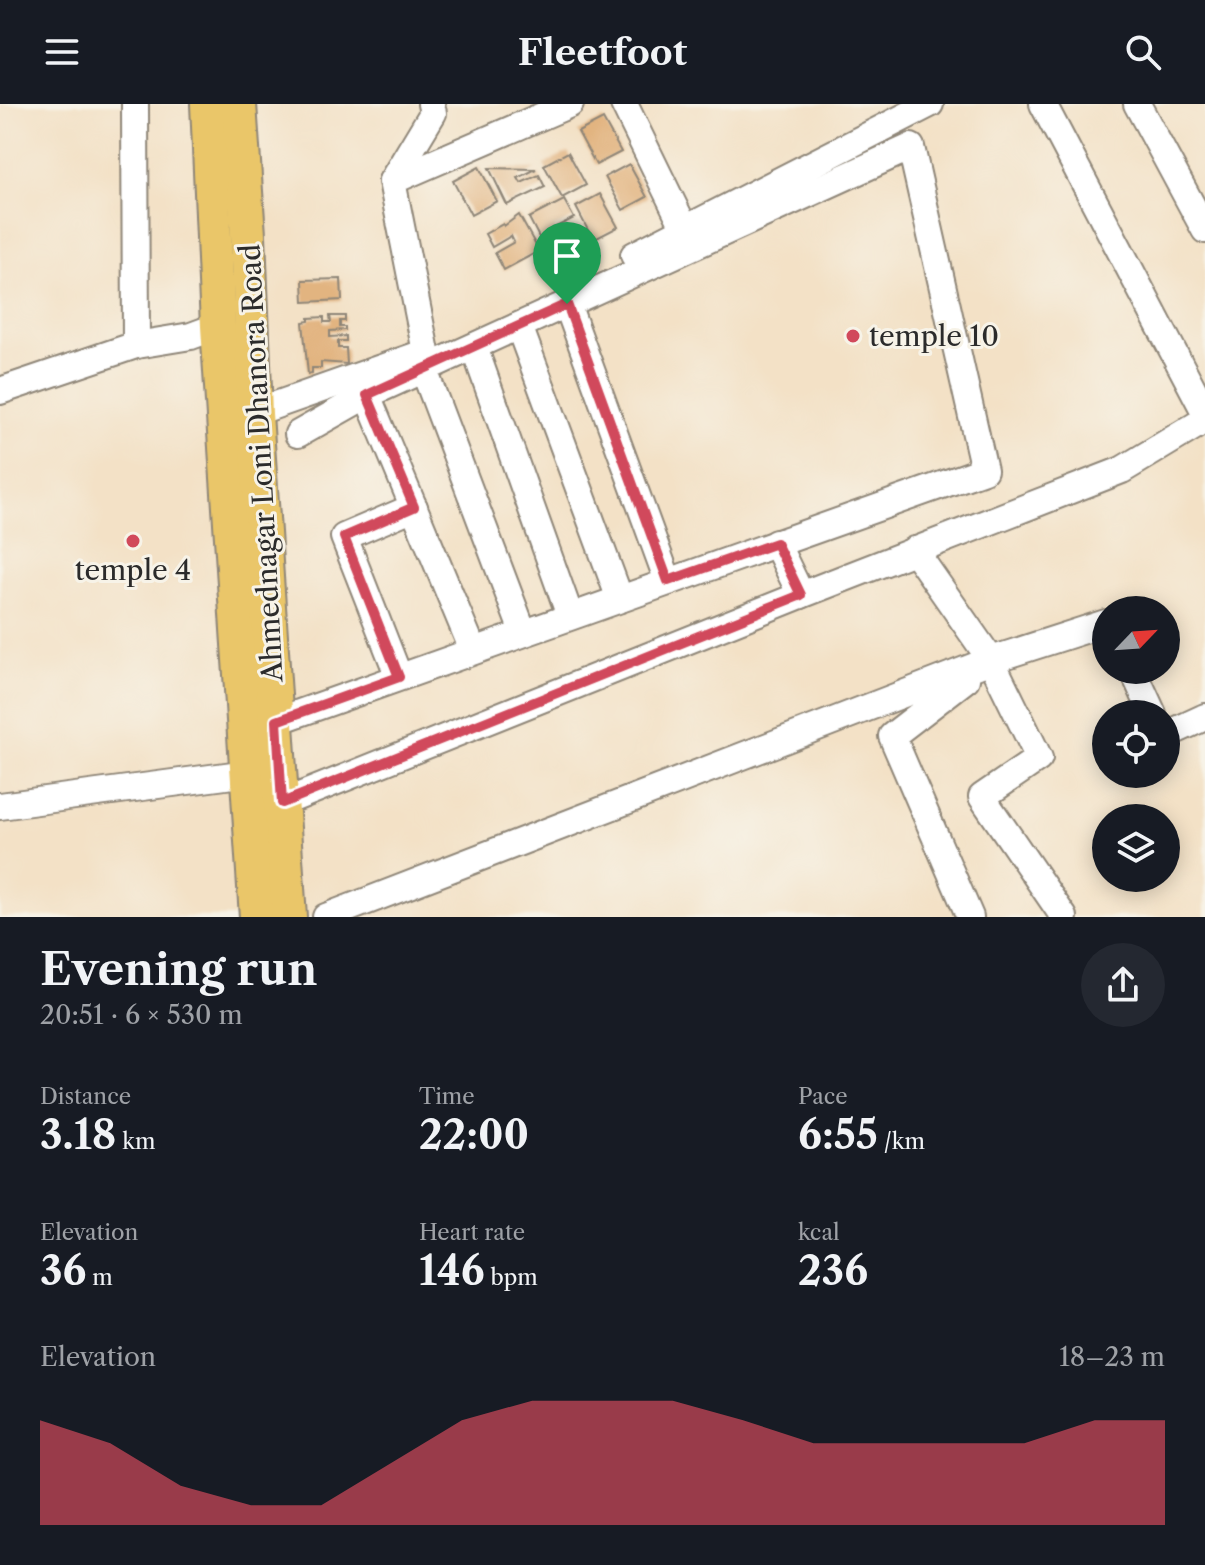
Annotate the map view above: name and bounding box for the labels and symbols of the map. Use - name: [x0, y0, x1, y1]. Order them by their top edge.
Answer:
- pin: [533, 222, 601, 304]
- street label: Ahmednagar Loni Dhanora Road: [233, 243, 290, 684]
- place label: temple 10: [869, 319, 999, 353]
- marker: temple 10: [844, 327, 862, 345]
- marker: temple 4: [124, 532, 142, 550]
- place label: temple 4: [75, 553, 191, 587]
- north arrow: [1092, 596, 1180, 684]

